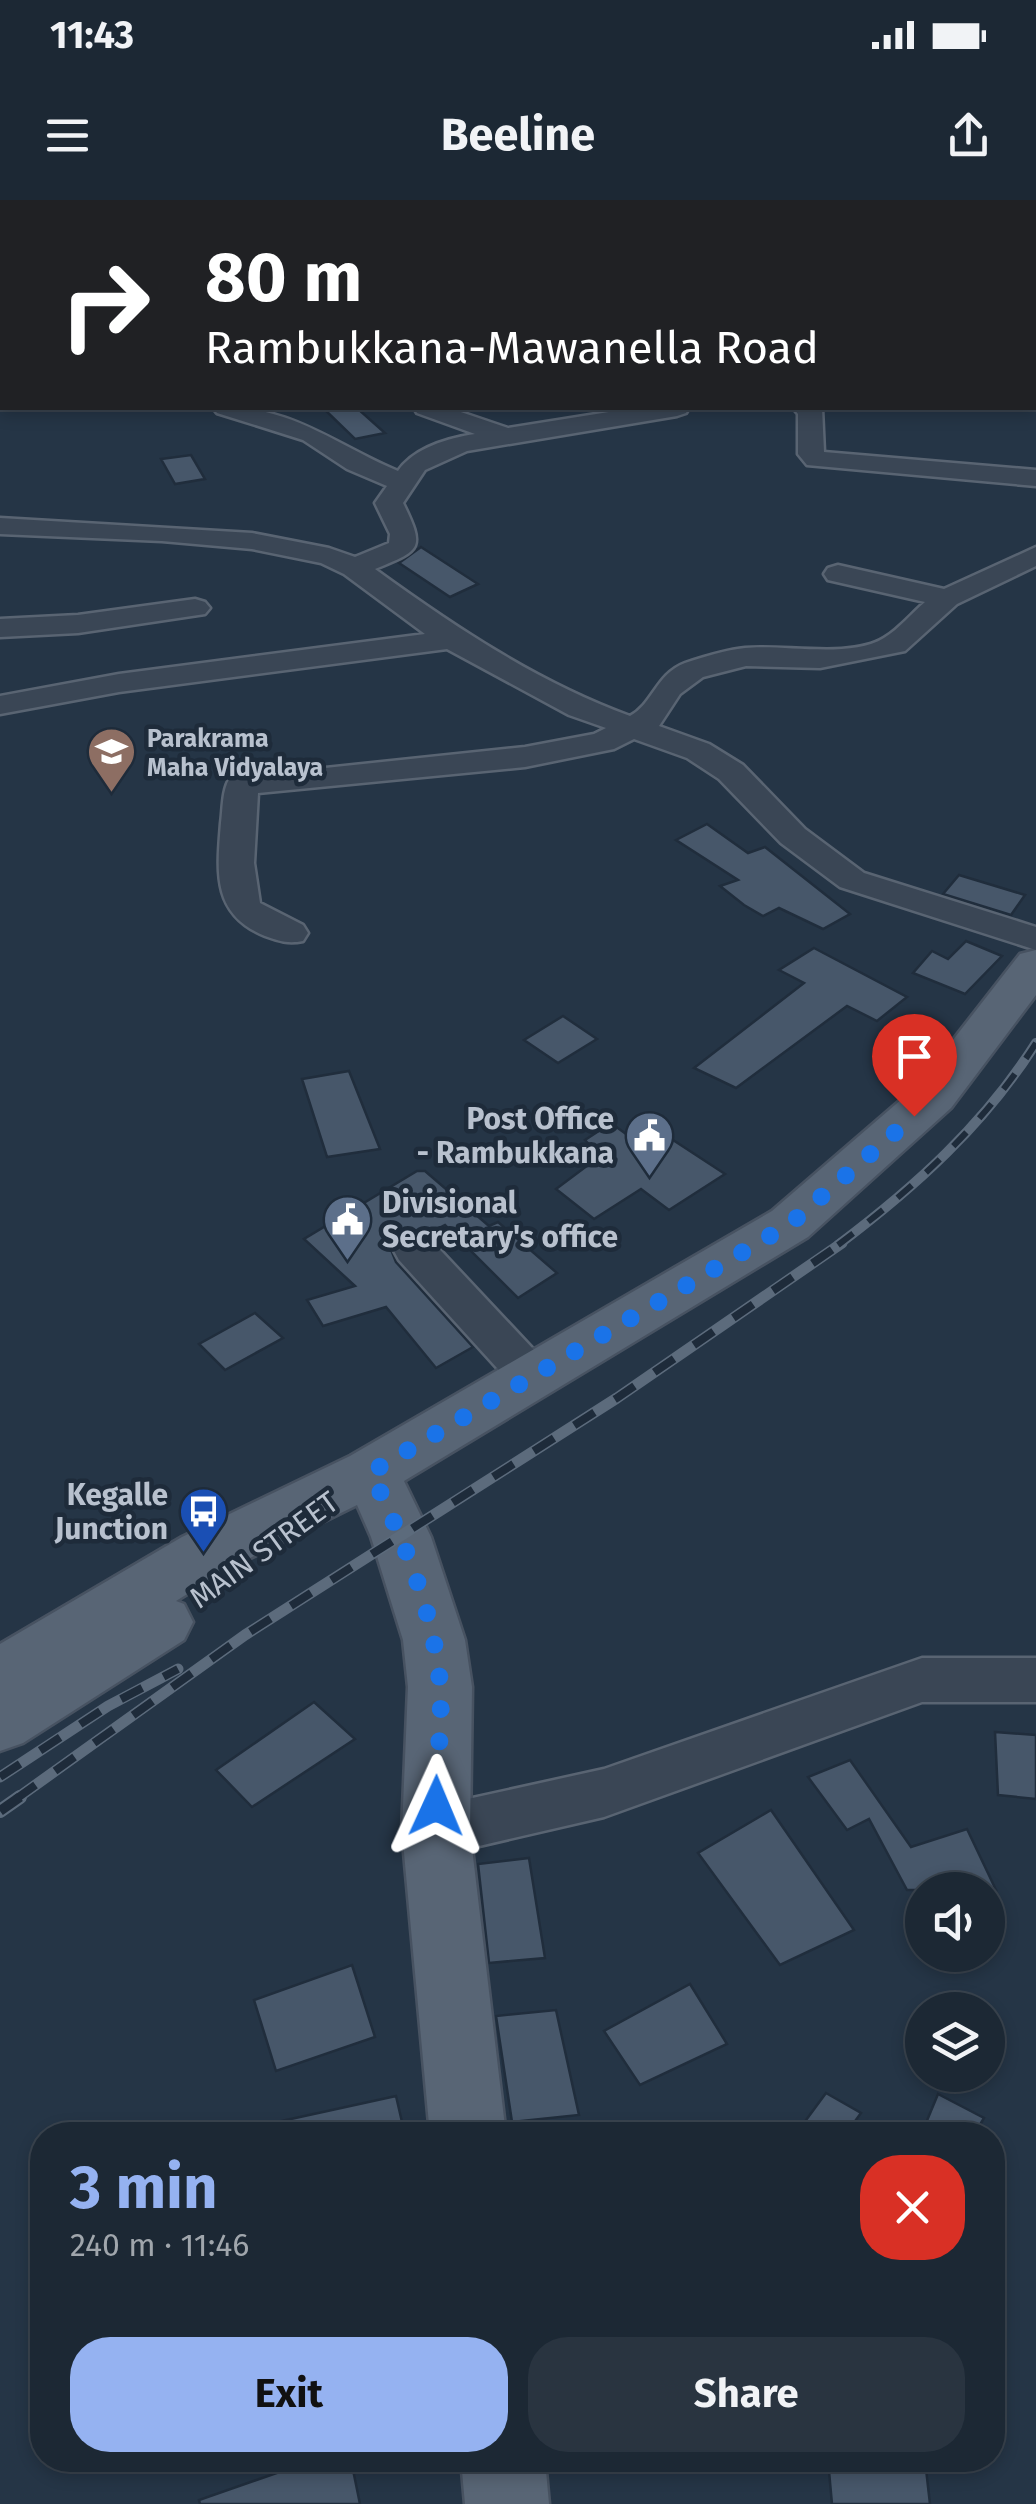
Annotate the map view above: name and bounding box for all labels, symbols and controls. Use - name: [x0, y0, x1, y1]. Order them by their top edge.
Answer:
- text: 11:43: [50, 12, 134, 58]
- icon: menu: [40, 108, 95, 163]
- text: Beeline: [441, 108, 595, 162]
- icon: share: [941, 108, 996, 163]
- text: 80 m: [205, 236, 362, 320]
- icon: right: [40, 240, 170, 370]
- text: Rambukkana-Mawanella Road: [205, 321, 819, 375]
- place label: Parakrama Maha Vidyalaya: [147, 724, 323, 783]
- school or university icon: Parakrama Maha Vidyalaya: [86, 726, 138, 794]
- pin: [872, 1014, 957, 1117]
- icon: arrive: [887, 1029, 942, 1084]
- place label: Post Office - Rambukkana: [417, 1101, 614, 1171]
- public building icon: Post Office - Rambukkana: [623, 1110, 675, 1178]
- place label: Divisional Secretary's office: [382, 1185, 618, 1255]
- public building icon: Divisional Secretary's office: [321, 1194, 373, 1262]
- place label: Kegalle Junction: [54, 1477, 168, 1547]
- street label: MAIN STREET: [183, 1484, 346, 1616]
- bus stop icon: Kegalle Junction: [177, 1486, 229, 1554]
- position arrow: [384, 1754, 488, 1858]
- map controls: [905, 1872, 1005, 2092]
- button: sound: [905, 1872, 1005, 1972]
- button: layers: [905, 1992, 1005, 2092]
- text: 3 min: [70, 2152, 218, 2224]
- button: close: [860, 2155, 965, 2260]
- text: 240 m · 11:46: [70, 2226, 249, 2264]
- button: Exit: [70, 2337, 508, 2452]
- button: Share: [528, 2337, 965, 2452]

